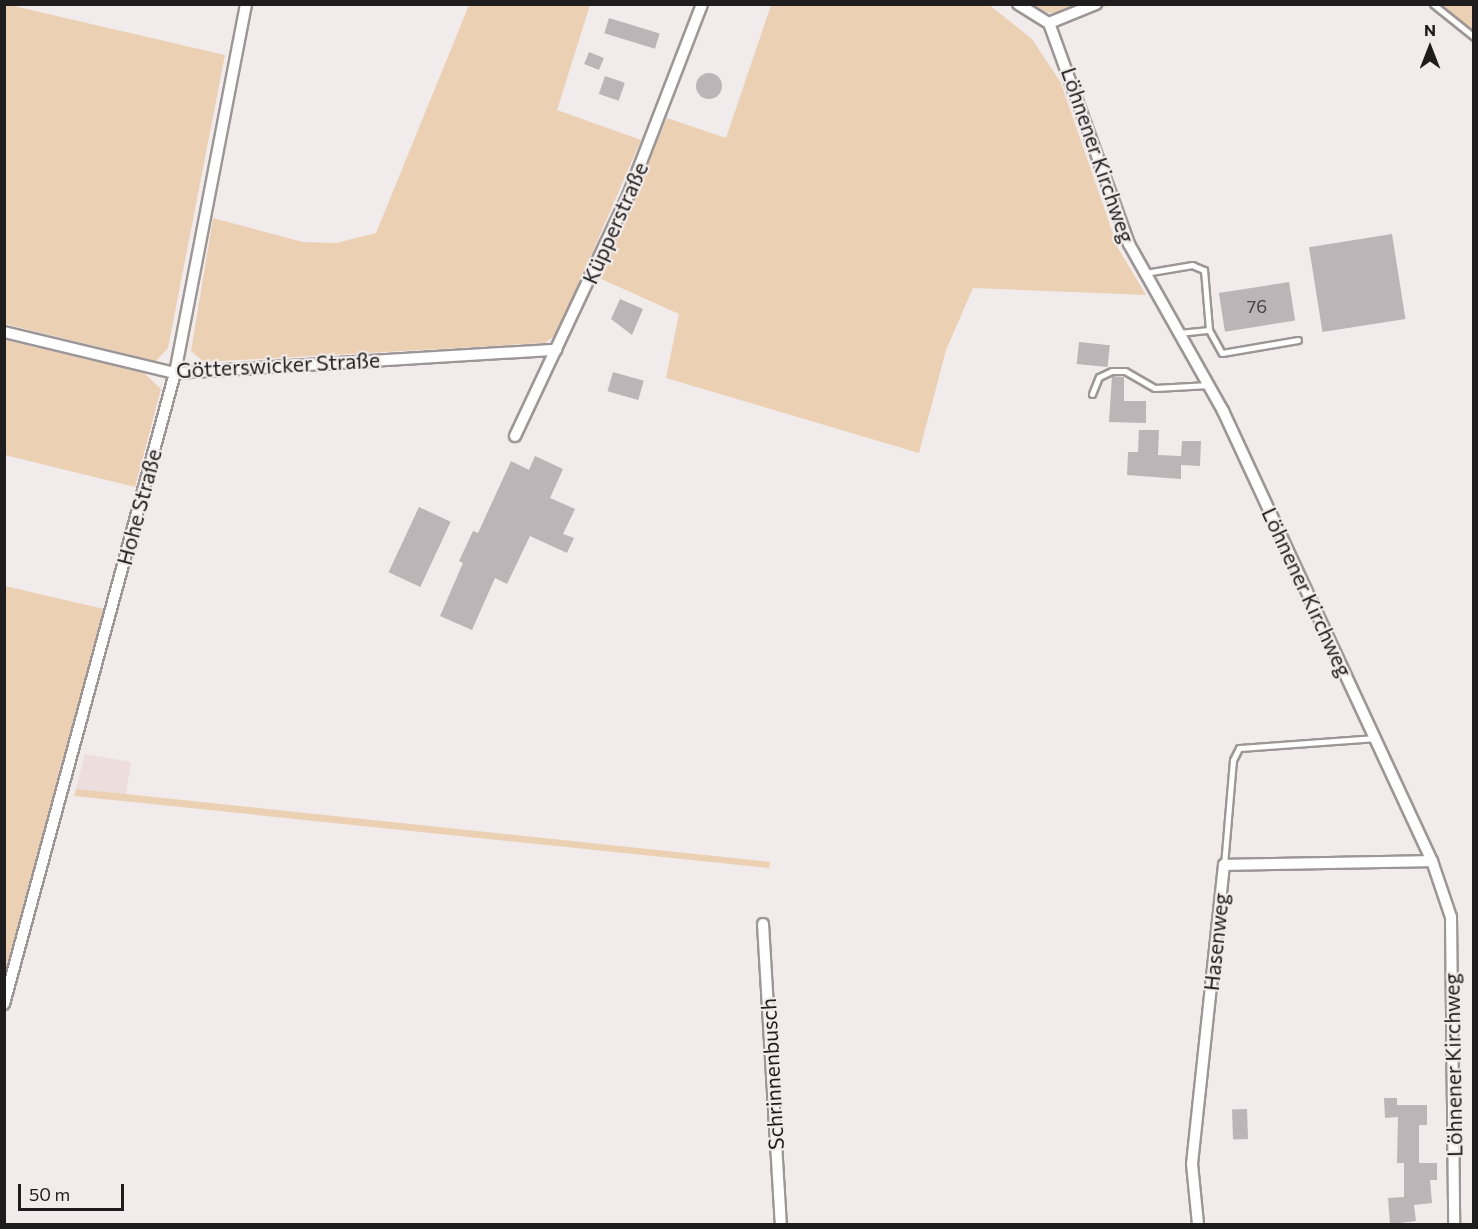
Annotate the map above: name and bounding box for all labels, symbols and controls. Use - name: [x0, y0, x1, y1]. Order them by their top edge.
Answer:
- north arrow: [1400, 18, 1460, 78]
- text: N: [1424, 20, 1436, 39]
- street label: Löhnener Kirchweg: [1056, 64, 1140, 246]
- street label: Küpperstraße: [577, 158, 653, 288]
- house number: 76: [1247, 295, 1267, 317]
- street label: Götterswicker Straße: [175, 347, 381, 383]
- street label: Hohe Straße: [111, 446, 167, 568]
- street label: Löhnener Kirchweg: [1257, 503, 1357, 681]
- street label: Hasenweg: [1198, 892, 1234, 992]
- street label: Löhnener Kirchweg: [1439, 973, 1467, 1157]
- street label: Schrinnenbusch: [755, 998, 789, 1150]
- scale bar: [21, 1172, 128, 1210]
- text: 50 m: [29, 1183, 70, 1205]

